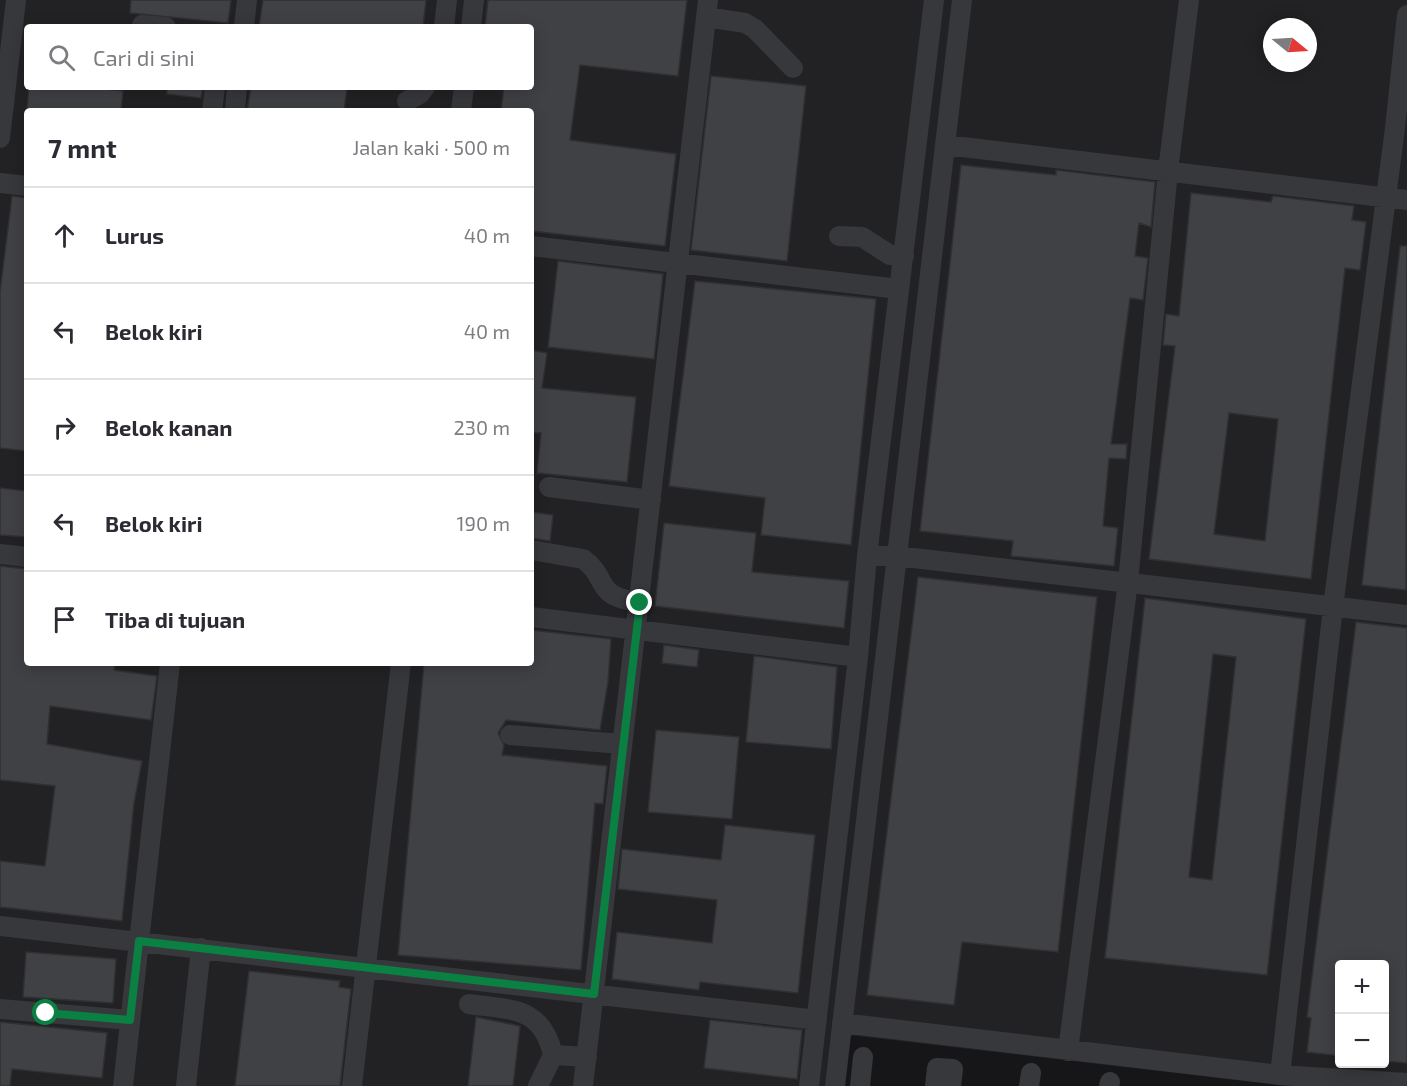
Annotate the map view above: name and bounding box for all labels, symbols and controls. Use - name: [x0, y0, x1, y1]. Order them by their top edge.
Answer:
- north arrow: [1263, 18, 1317, 72]
- search box: [24, 24, 534, 90]
- icon: search: [45, 41, 78, 74]
- text: Cari di sini: [93, 44, 195, 70]
- text: 7 mnt: [48, 132, 117, 163]
- text: Jalan kaki · 500 m: [352, 135, 510, 159]
- icon: ahead: [48, 219, 81, 252]
- text: Lurus: [105, 222, 164, 248]
- text: 40 m: [464, 223, 510, 247]
- icon: left: [48, 315, 81, 348]
- text: Belok kiri: [105, 318, 202, 344]
- text: 40 m: [464, 319, 510, 343]
- icon: right: [48, 411, 81, 444]
- text: Belok kanan: [105, 414, 232, 440]
- text: 230 m: [454, 415, 510, 439]
- icon: left: [48, 507, 81, 540]
- text: Belok kiri: [105, 510, 202, 536]
- text: 190 m: [457, 511, 510, 535]
- route end: [626, 589, 652, 615]
- icon: arrive: [48, 603, 81, 636]
- text: Tiba di tujuan: [105, 606, 245, 632]
- map controls: [1335, 960, 1389, 1068]
- button: +: [1335, 960, 1389, 1014]
- route start: [32, 999, 58, 1025]
- button: −: [1335, 1014, 1389, 1068]

